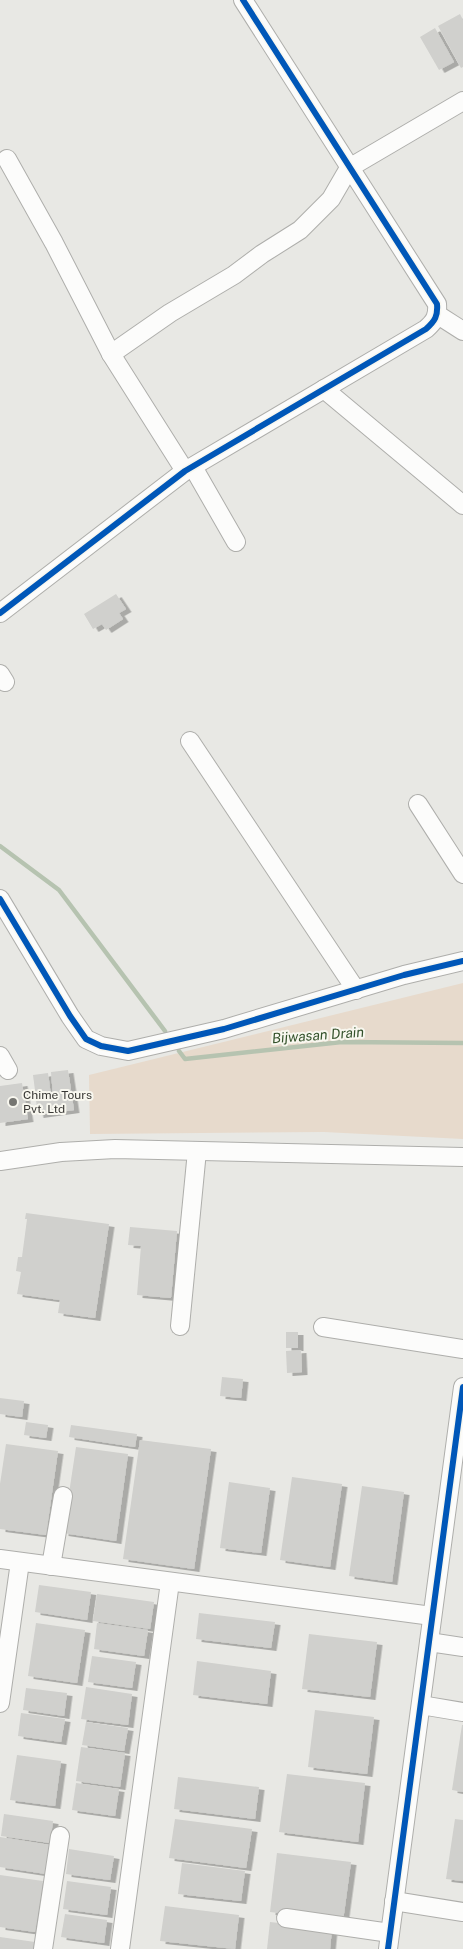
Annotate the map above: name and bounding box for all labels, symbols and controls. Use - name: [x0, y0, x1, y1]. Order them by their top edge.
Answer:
- water label: Bijwasan Drain: [271, 1024, 365, 1046]
- place label: Chime Tours Pvt. Ltd: [23, 1088, 92, 1116]
- marker: Chime Tours Pvt. Ltd: [7, 1096, 19, 1108]

